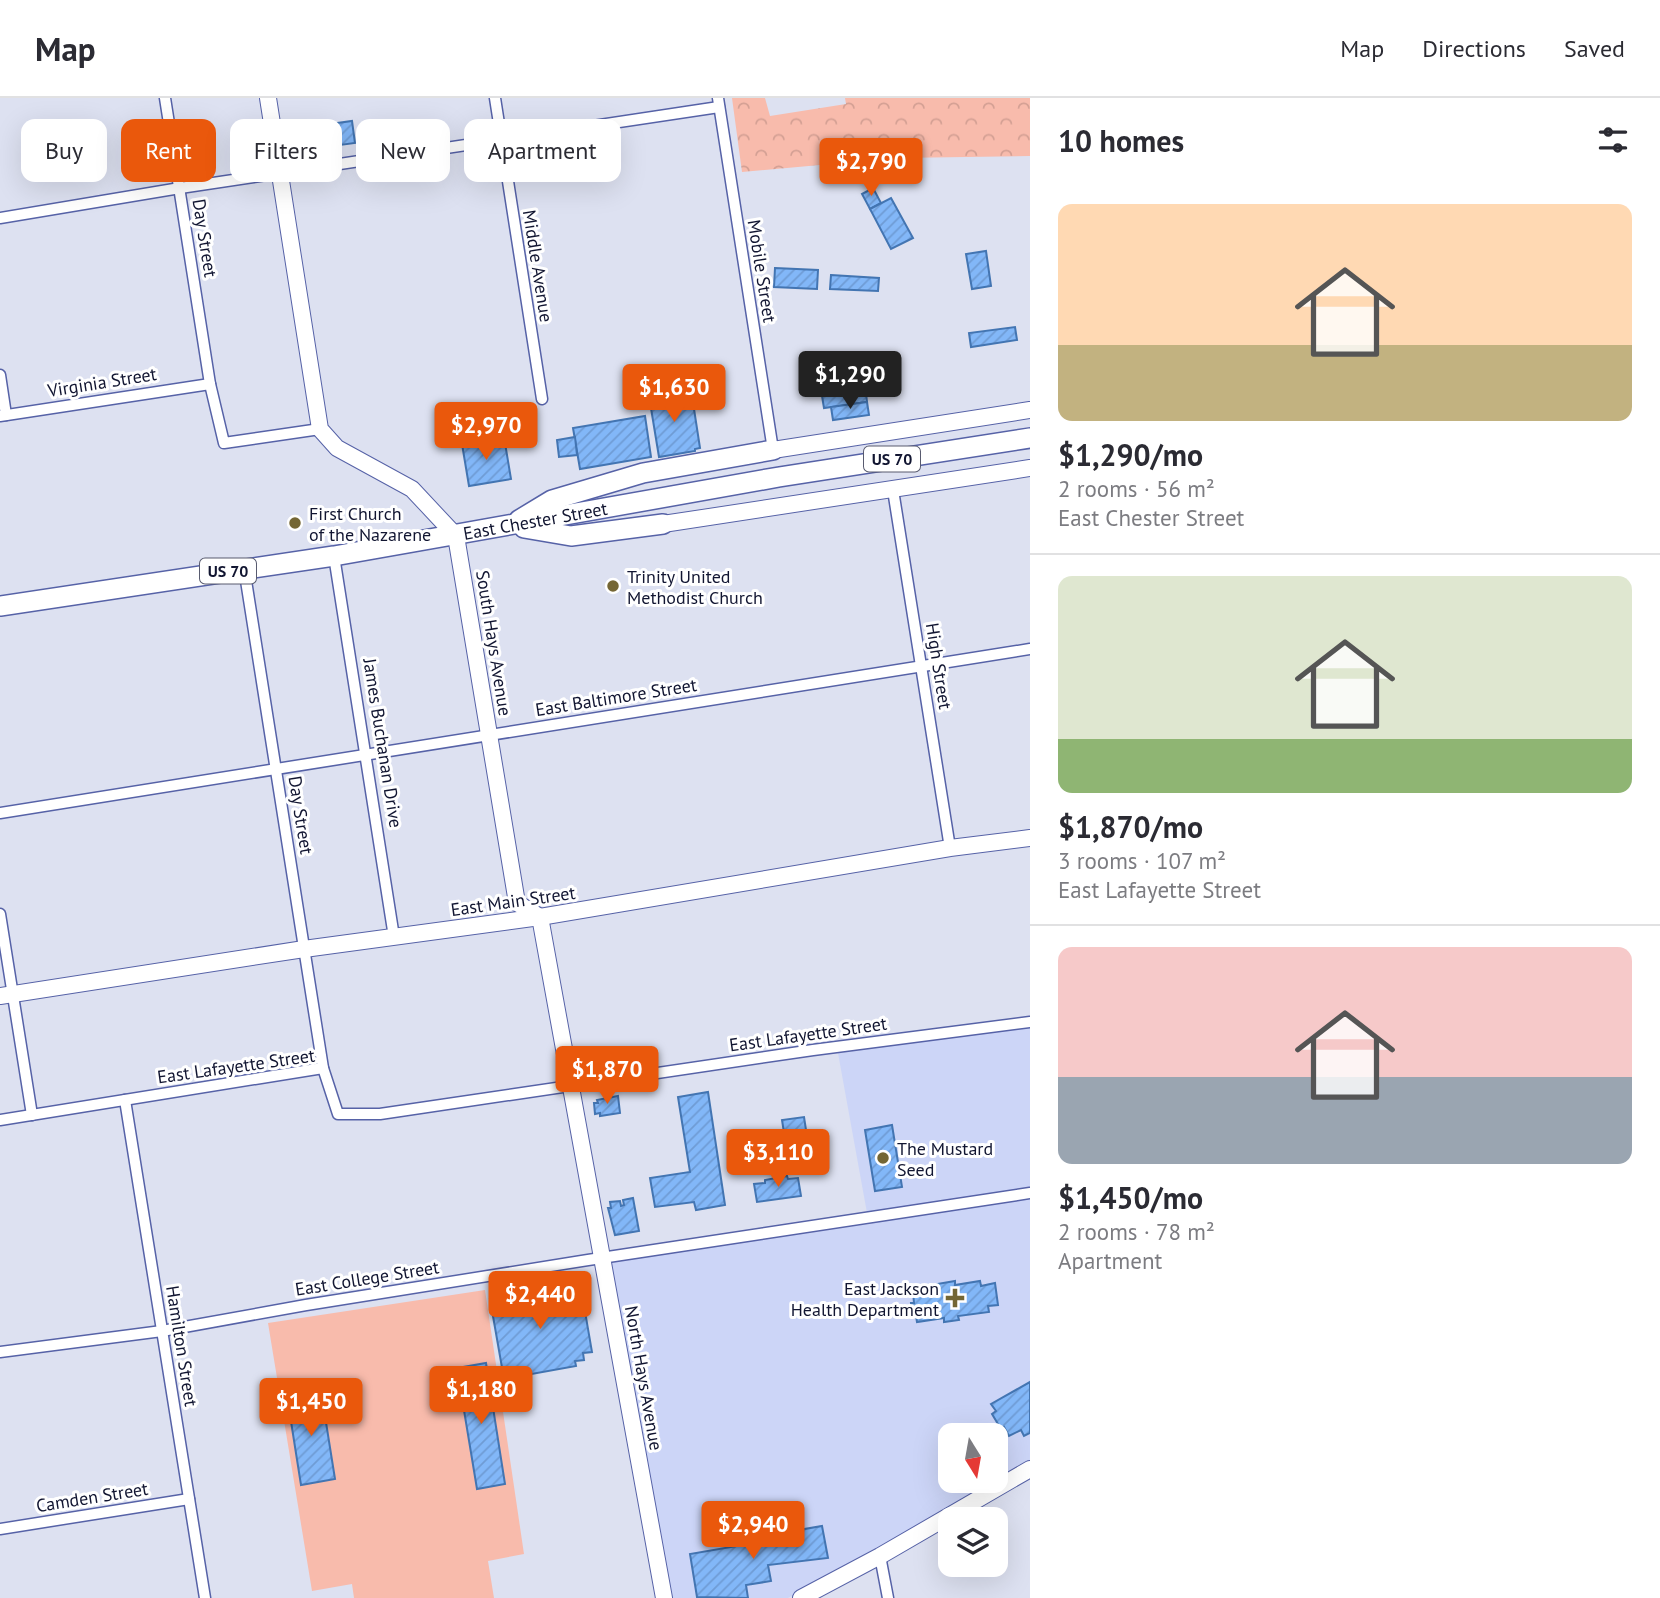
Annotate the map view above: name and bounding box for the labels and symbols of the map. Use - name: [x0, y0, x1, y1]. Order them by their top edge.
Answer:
- pin: $2,790: [814, 139, 928, 198]
- street label: Day Street: [187, 197, 223, 279]
- street label: Middle Avenue: [518, 208, 558, 324]
- street label: Mobile Street: [743, 218, 781, 324]
- pin: $1,290: [793, 352, 907, 411]
- street label: Virginia Street: [45, 362, 158, 402]
- pin: $1,630: [617, 364, 731, 424]
- pin: $2,970: [429, 402, 543, 462]
- road number: US 70: [864, 446, 920, 472]
- street label: East Chester Street: [461, 496, 609, 544]
- place label: First Church of the Nazarene: [309, 502, 431, 546]
- marker: First Church of the Nazarene: [287, 515, 303, 531]
- road number: US 70: [200, 558, 256, 584]
- place label: Trinity United Methodist Church: [627, 565, 763, 609]
- street label: South Hays Avenue: [471, 569, 517, 717]
- marker: Trinity United Methodist Church: [605, 578, 621, 594]
- street label: High Street: [921, 621, 957, 711]
- street label: James Buchanan Drive: [358, 656, 408, 829]
- street label: East Baltimore Street: [534, 673, 698, 721]
- street label: Day Street: [283, 774, 319, 856]
- street label: East Main Street: [449, 881, 577, 921]
- street label: East Lafayette Street: [728, 1012, 888, 1056]
- street label: East Lafayette Street: [156, 1044, 316, 1088]
- pin: $1,870: [550, 1046, 664, 1106]
- pin: $3,110: [721, 1130, 835, 1189]
- place label: The Mustard Seed: [897, 1137, 993, 1181]
- marker: The Mustard Seed: [875, 1150, 891, 1166]
- street label: East College Street: [293, 1255, 441, 1301]
- pin: $2,440: [483, 1272, 597, 1331]
- place label: East Jackson Health Department: [791, 1277, 939, 1321]
- street label: Hamilton Street: [161, 1284, 203, 1408]
- marker: East Jackson Health Department: [945, 1288, 965, 1308]
- street label: North Hays Avenue: [620, 1304, 668, 1452]
- pin: $1,180: [424, 1366, 538, 1426]
- pin: $1,450: [254, 1378, 368, 1438]
- north arrow: [938, 1423, 1008, 1493]
- street label: Camden Street: [34, 1477, 150, 1517]
- pin: $2,940: [696, 1502, 810, 1561]

